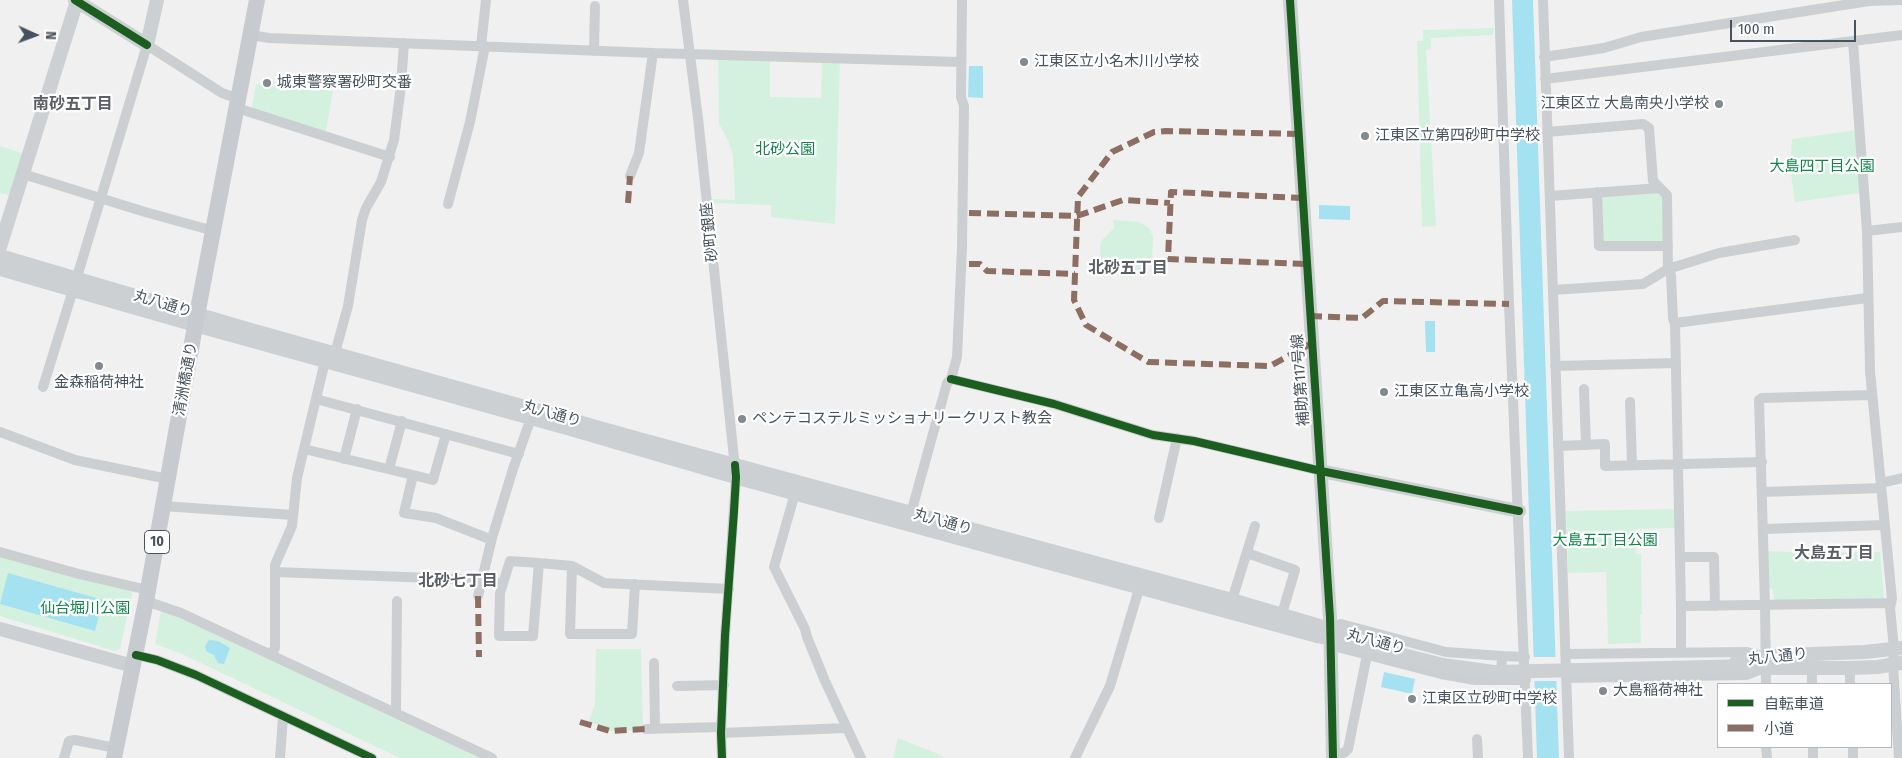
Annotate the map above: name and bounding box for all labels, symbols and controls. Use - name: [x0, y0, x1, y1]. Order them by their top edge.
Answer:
- north arrow: [10, 10, 60, 60]
- scale bar: [1732, 10, 1858, 42]
- text: 100 m: [1738, 20, 1775, 38]
- text: N: [42, 31, 59, 40]
- place label: 江東区立小名木川小学校: [1034, 53, 1199, 71]
- marker: 江東区立小名木川小学校: [1018, 56, 1030, 68]
- place label: 城東警察署砂町交番: [277, 74, 412, 92]
- marker: 城東警察署砂町交番: [261, 77, 273, 89]
- district label: 南砂五丁目: [33, 95, 113, 115]
- place label: 江東区立 大島南央小学校: [1540, 95, 1709, 113]
- marker: 江東区立 大島南央小学校: [1713, 98, 1725, 110]
- place label: 江東区立第四砂町中学校: [1375, 127, 1540, 145]
- marker: 江東区立第四砂町中学校: [1359, 130, 1371, 142]
- park label: 北砂公園: [755, 141, 815, 159]
- park label: 大島四丁目公園: [1770, 158, 1874, 176]
- street label: 砂町銀座: [698, 201, 722, 263]
- district label: 北砂五丁目: [1088, 259, 1168, 279]
- street label: 丸八通り: [132, 287, 194, 321]
- street label: 補助第117号線: [1289, 333, 1313, 427]
- street label: 清洲橋通り: [171, 341, 201, 417]
- marker: 金森稲荷神社: [93, 360, 105, 372]
- place label: 金森稲荷神社: [54, 374, 144, 392]
- place label: 江東区立亀高小学校: [1394, 383, 1529, 401]
- marker: 江東区立亀高小学校: [1378, 386, 1390, 398]
- street label: 丸八通り: [521, 397, 583, 431]
- place label: ペンテコステルミッショナリークリスト教会: [752, 410, 1052, 428]
- marker: ペンテコステルミッショナリークリスト教会: [736, 413, 748, 425]
- street label: 丸八通り: [912, 505, 974, 539]
- road number: 10: [144, 530, 170, 554]
- park label: 大島五丁目公園: [1553, 532, 1657, 550]
- district label: 大島五丁目: [1794, 544, 1874, 564]
- district label: 北砂七丁目: [418, 572, 498, 592]
- park label: 仙台堀川公園: [40, 600, 130, 618]
- street label: 丸八通り: [1345, 626, 1407, 658]
- street label: 丸八通り: [1747, 645, 1809, 669]
- place label: 大島稲荷神社: [1613, 682, 1703, 700]
- legend: [1717, 683, 1892, 748]
- marker: 大島稲荷神社: [1597, 685, 1609, 697]
- place label: 江東区立砂町中学校: [1422, 690, 1557, 708]
- marker: 江東区立砂町中学校: [1406, 693, 1418, 705]
- text: 自転車道: [1764, 695, 1824, 713]
- text: 小道: [1764, 720, 1794, 738]

